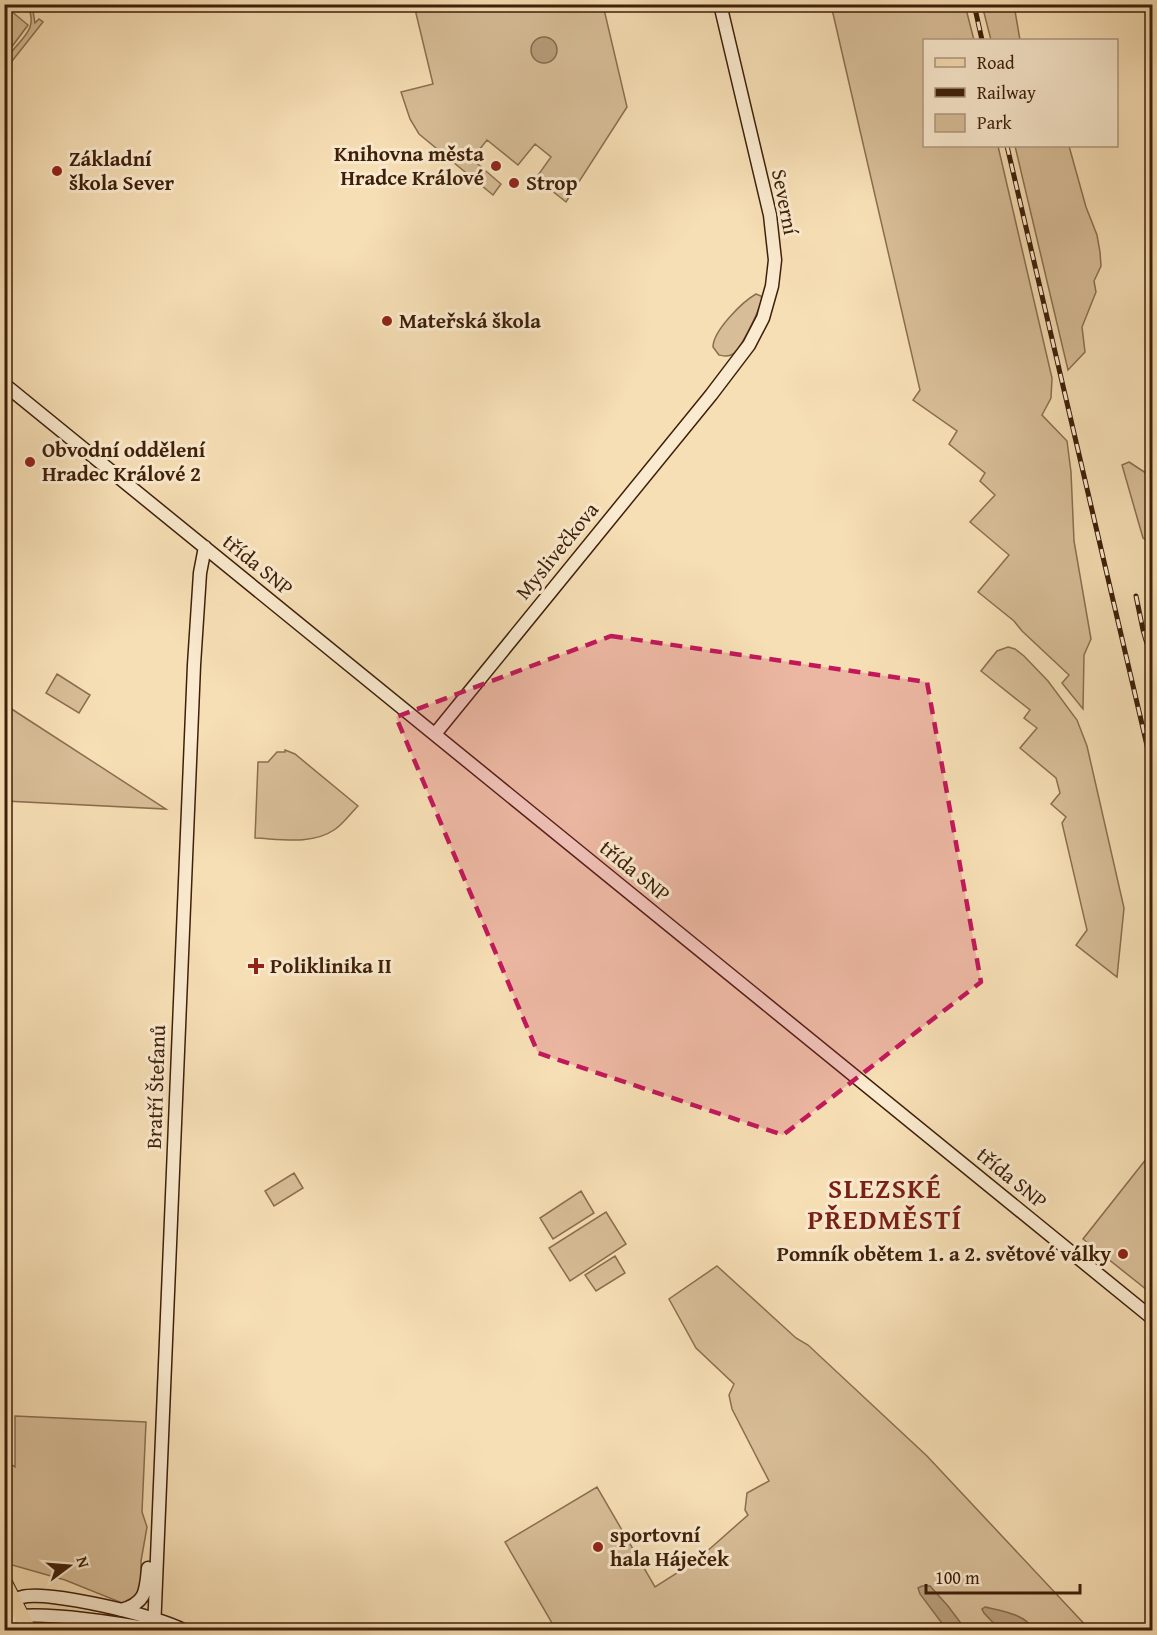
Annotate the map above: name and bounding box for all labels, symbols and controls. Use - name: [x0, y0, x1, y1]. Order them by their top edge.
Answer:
- legend: [923, 39, 1118, 147]
- text: Road: [977, 49, 1015, 76]
- text: Railway: [977, 79, 1036, 106]
- text: Park: [977, 109, 1013, 136]
- place label: Knihovna města Hradce Králové: [334, 138, 484, 193]
- place label: Základní škola Sever: [69, 143, 175, 198]
- marker: Knihovna města Hradce Králové: [489, 159, 503, 173]
- marker: Základní škola Sever: [50, 164, 64, 178]
- street label: Severní: [764, 166, 807, 238]
- place label: Strop: [526, 167, 577, 198]
- marker: Strop: [507, 176, 521, 190]
- place label: Mateřská škola: [399, 305, 541, 336]
- marker: Mateřská škola: [380, 314, 394, 328]
- place label: Obvodní oddělení Hradec Králové 2: [42, 434, 206, 489]
- marker: Obvodní oddělení Hradec Králové 2: [23, 455, 37, 469]
- street label: Myslivečkova: [508, 495, 606, 606]
- street label: třída SNP: [216, 526, 300, 603]
- street label: třída SNP: [593, 832, 677, 909]
- place label: Poliklinika II: [270, 950, 392, 981]
- marker: Poliklinika II: [247, 957, 265, 975]
- street label: Bratří Štefanů: [138, 1024, 173, 1150]
- street label: třída SNP: [970, 1139, 1054, 1216]
- district label: SLEZSKÉ PŘEDMĚSTÍ: [808, 1168, 962, 1239]
- place label: Pomník obětem 1. a 2. světové války: [777, 1238, 1111, 1269]
- marker: Pomník obětem 1. a 2. světové války: [1116, 1247, 1130, 1261]
- place label: sportovní hala Háječek: [610, 1519, 730, 1574]
- north arrow: [39, 1536, 99, 1596]
- marker: sportovní hala Háječek: [591, 1540, 605, 1554]
- text: N: [70, 1553, 97, 1571]
- scale bar: [926, 1557, 1080, 1595]
- text: 100 m: [935, 1564, 980, 1591]

